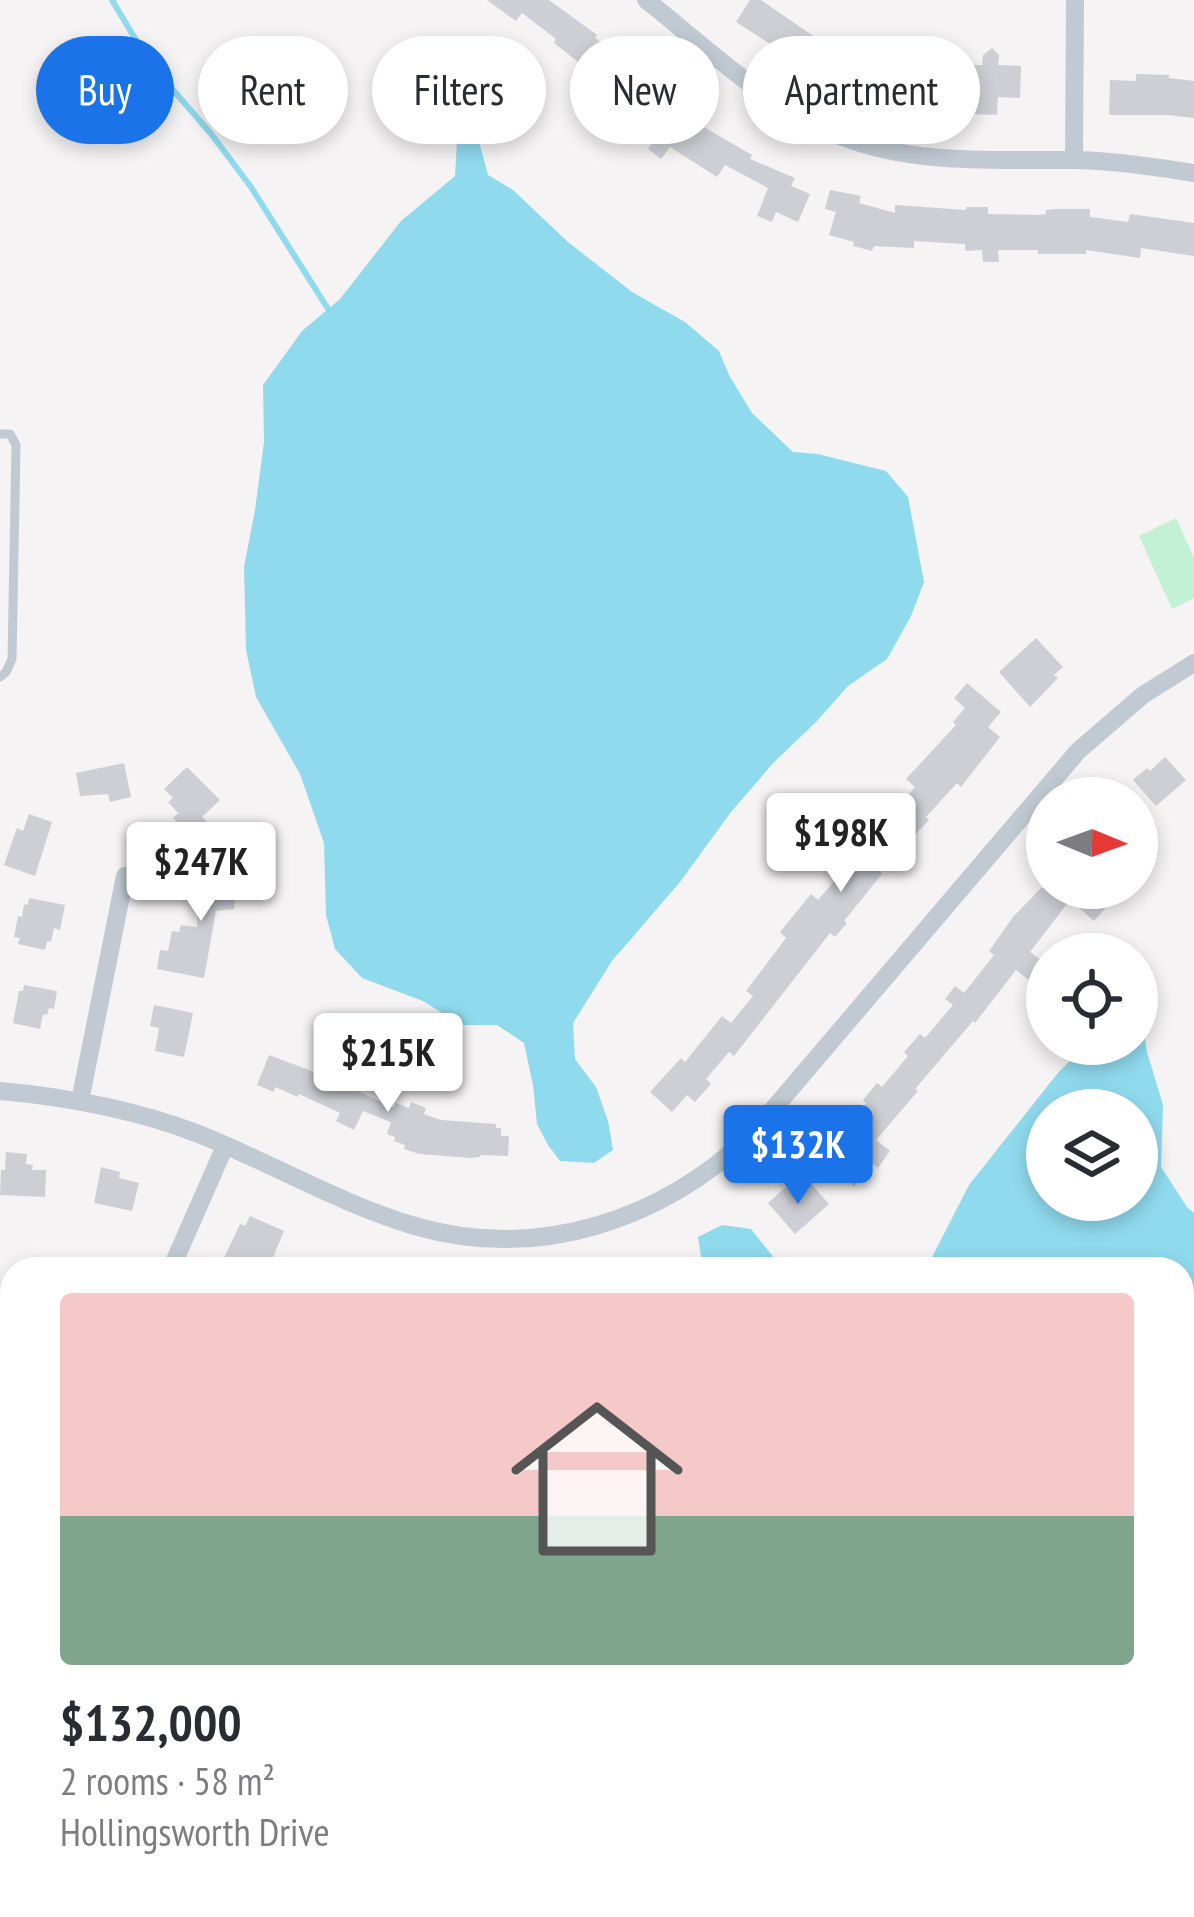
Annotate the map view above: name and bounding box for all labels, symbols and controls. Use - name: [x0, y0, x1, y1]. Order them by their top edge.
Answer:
- chip: Buy: [36, 36, 174, 144]
- chip: Rent: [198, 36, 348, 144]
- chip: Filters: [372, 36, 546, 144]
- chip: New: [570, 36, 719, 144]
- chip: Apartment: [743, 36, 980, 144]
- north arrow: [1026, 777, 1158, 909]
- map controls: [1026, 777, 1158, 1221]
- pin: $198K: [757, 793, 925, 895]
- text: $198K: [794, 806, 888, 857]
- pin: $247K: [117, 822, 285, 924]
- text: $247K: [154, 835, 248, 886]
- button: locate: [1026, 933, 1158, 1065]
- pin: $215K: [304, 1013, 472, 1115]
- text: $215K: [341, 1026, 435, 1077]
- button: layers: [1026, 1089, 1158, 1221]
- pin: $132K: [714, 1105, 882, 1207]
- text: $132K: [751, 1118, 845, 1169]
- icon: home: [489, 1371, 705, 1587]
- text: $132,000: [60, 1689, 242, 1755]
- text: 2 rooms · 58 m²: [60, 1755, 275, 1806]
- text: Hollingsworth Drive: [60, 1806, 330, 1857]

